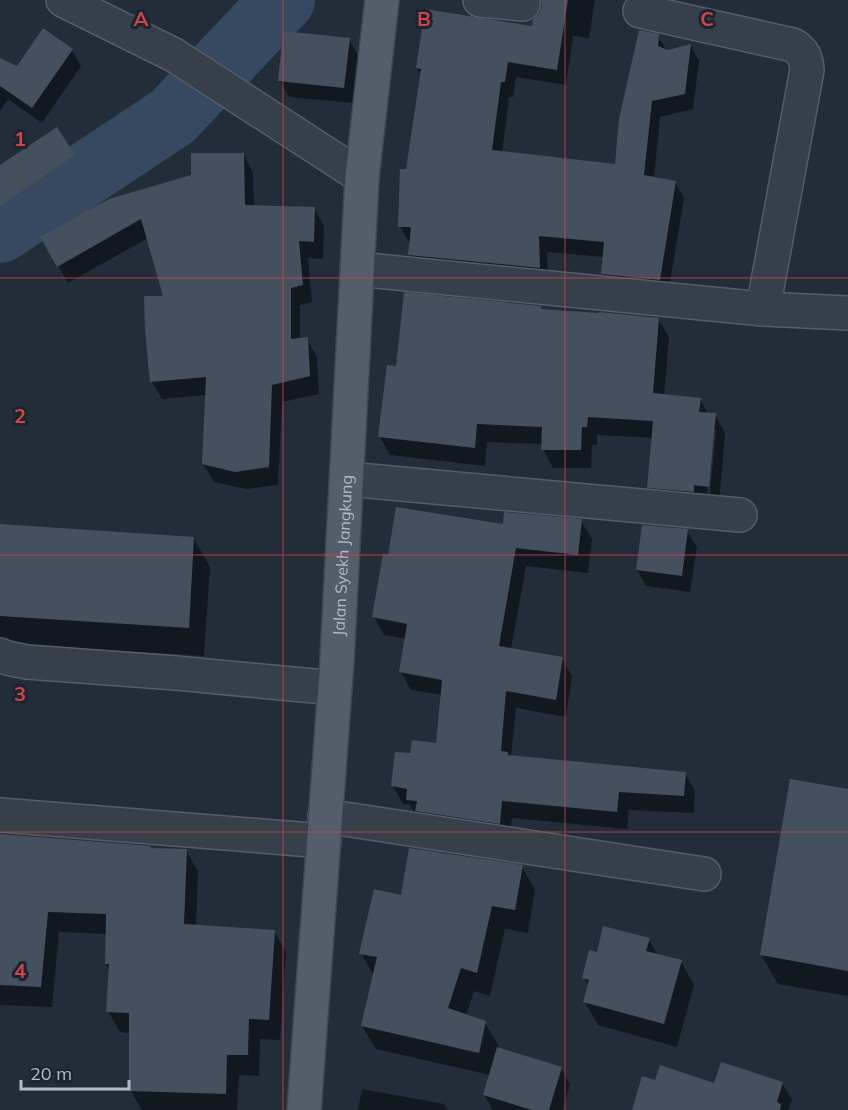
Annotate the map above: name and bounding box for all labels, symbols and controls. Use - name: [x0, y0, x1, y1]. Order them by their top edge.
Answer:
- text: A: [134, 6, 149, 31]
- text: B: [417, 6, 431, 31]
- text: C: [700, 6, 714, 31]
- text: 1: [14, 126, 26, 151]
- text: 2: [14, 403, 26, 428]
- street label: Jalan Syekh Jangkung: [328, 474, 357, 636]
- text: 3: [14, 681, 26, 706]
- text: 4: [14, 958, 26, 983]
- scale bar: [21, 1053, 129, 1091]
- text: 20 m: [30, 1062, 72, 1085]

